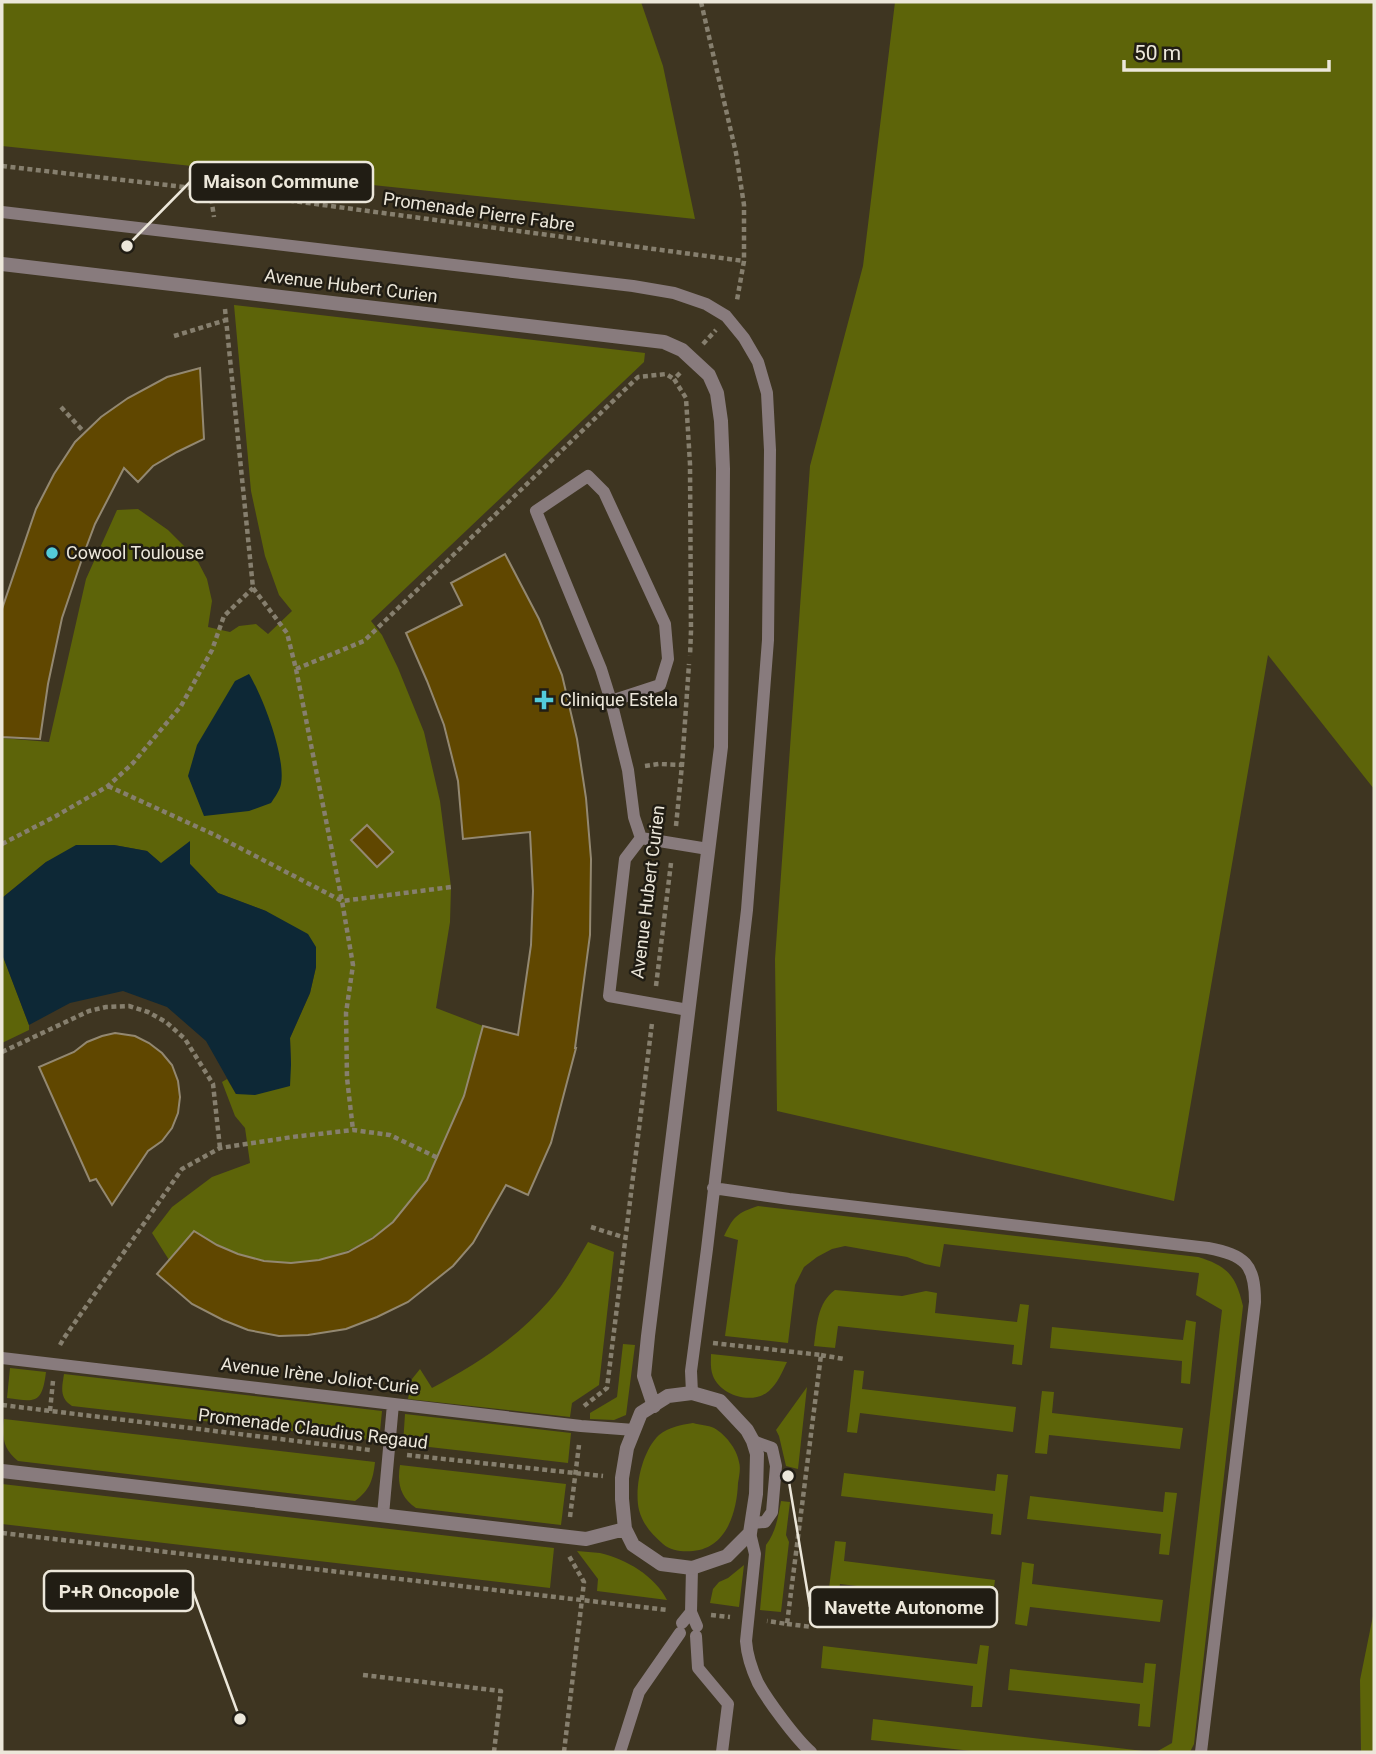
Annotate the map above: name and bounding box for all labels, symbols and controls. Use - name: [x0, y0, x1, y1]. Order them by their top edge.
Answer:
- scale bar: [1124, 28, 1329, 72]
- text: 50 m: [1134, 41, 1181, 65]
- callout: Maison Commune: [190, 162, 373, 202]
- text: Maison Commune: [203, 170, 359, 193]
- street label: Promenade Pierre Fabre: [382, 188, 576, 235]
- street label: Avenue Hubert Curien: [263, 264, 439, 307]
- place label: Cowool Toulouse: [66, 542, 204, 563]
- marker: Cowool Toulouse: [44, 545, 60, 561]
- place label: Clinique Estela: [560, 689, 678, 710]
- marker: Clinique Estela: [534, 690, 554, 710]
- street label: Avenue Hubert Curien: [626, 804, 669, 980]
- street label: Avenue Irène Joliot-Curie: [220, 1353, 420, 1398]
- street label: Promenade Claudius Regaud: [197, 1404, 429, 1453]
- callout: P+R Oncopole: [44, 1571, 193, 1611]
- text: P+R Oncopole: [59, 1580, 179, 1603]
- callout: Navette Autonome: [810, 1587, 997, 1627]
- text: Navette Autonome: [824, 1596, 984, 1619]

